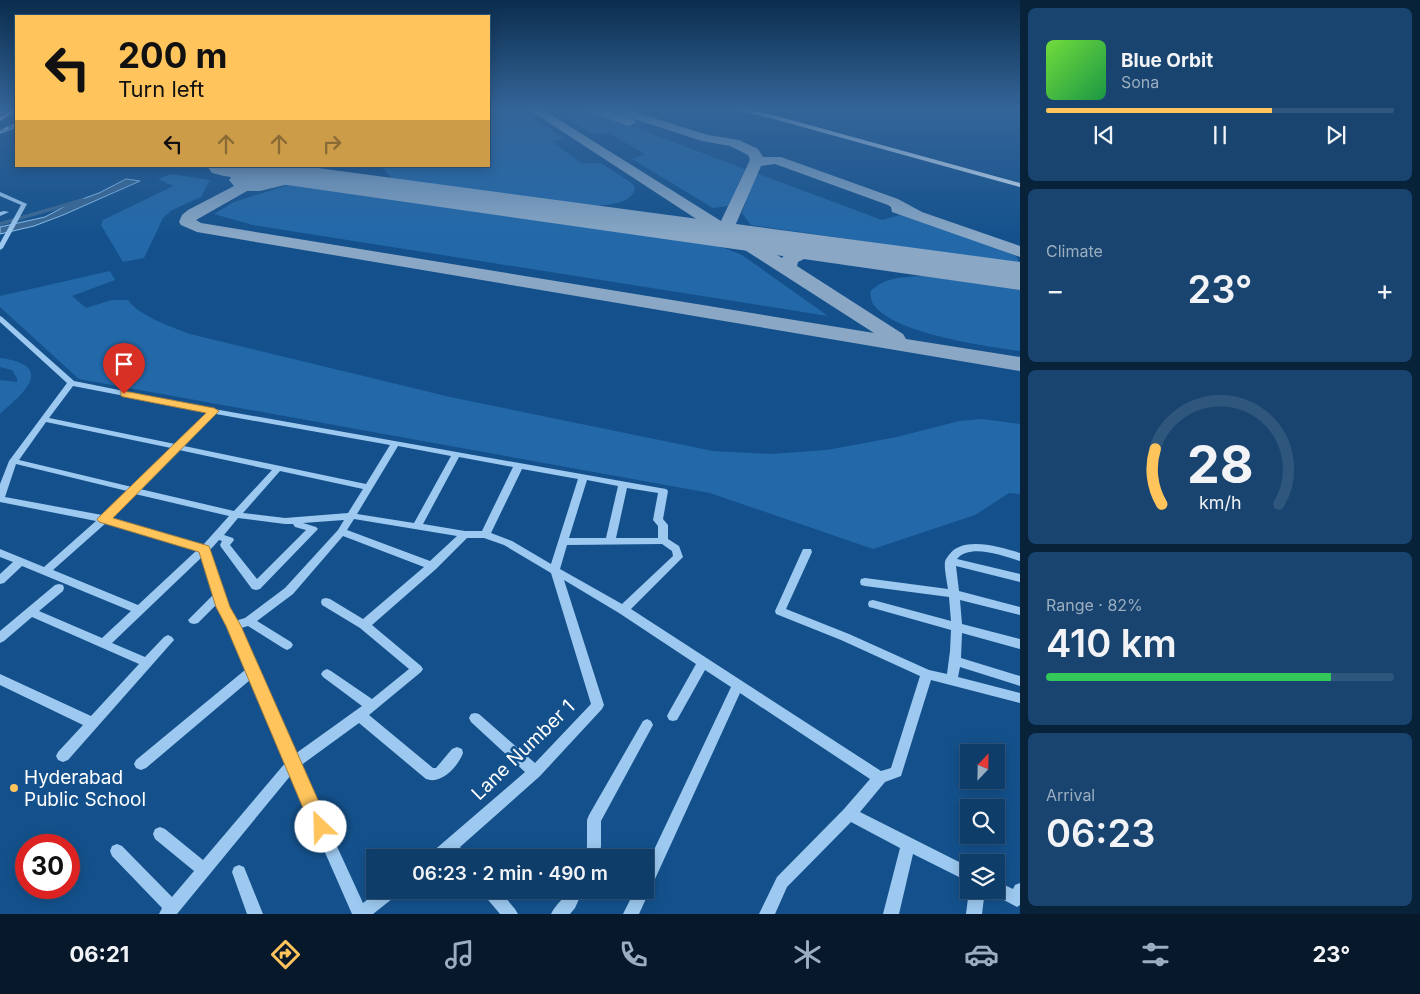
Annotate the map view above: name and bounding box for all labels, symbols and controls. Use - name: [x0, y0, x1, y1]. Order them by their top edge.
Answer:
- text: 200 m: [118, 34, 227, 76]
- icon: left: [35, 35, 100, 100]
- text: Blue Orbit: [1121, 49, 1213, 72]
- text: Sona: [1121, 72, 1159, 92]
- text: Turn left: [118, 76, 204, 102]
- icon: previous: [1090, 121, 1118, 149]
- icon: pause: [1206, 121, 1234, 149]
- icon: next: [1322, 121, 1350, 149]
- icon: left: [159, 130, 187, 158]
- icon: ahead: [212, 130, 240, 158]
- icon: ahead: [265, 130, 293, 158]
- icon: right: [318, 130, 346, 158]
- text: Climate: [1046, 241, 1103, 261]
- text: 23°: [1188, 266, 1252, 312]
- text: −: [1046, 273, 1065, 307]
- text: +: [1375, 273, 1394, 307]
- pin: [103, 343, 145, 394]
- icon: arrive: [110, 350, 138, 378]
- text: 28: [1187, 433, 1253, 496]
- text: km/h: [1199, 492, 1241, 513]
- text: Range · 82%: [1046, 595, 1143, 615]
- text: 410 km: [1046, 620, 1177, 666]
- street label: Lane Number 1: [467, 695, 579, 805]
- north arrow: [960, 744, 1005, 789]
- map controls: [960, 744, 1005, 899]
- place label: Hyderabad Public School: [24, 766, 146, 811]
- marker: Hyderabad Public School: [8, 782, 20, 794]
- text: Arrival: [1046, 785, 1095, 805]
- button: search: [960, 799, 1005, 844]
- position arrow: [294, 800, 346, 852]
- text: 06:23: [1046, 810, 1155, 856]
- speed limit sign: 30: [15, 834, 80, 899]
- button: layers: [960, 854, 1005, 899]
- text: 06:23 · 2 min · 490 m: [412, 862, 608, 885]
- icon: directions: [268, 937, 303, 972]
- icon: music: [442, 937, 477, 972]
- icon: phone: [616, 937, 651, 972]
- icon: climate: [790, 937, 825, 972]
- icon: car: [964, 937, 999, 972]
- icon: filters: [1138, 937, 1173, 972]
- text: 06:21: [70, 941, 129, 967]
- text: 23°: [1312, 941, 1350, 967]

